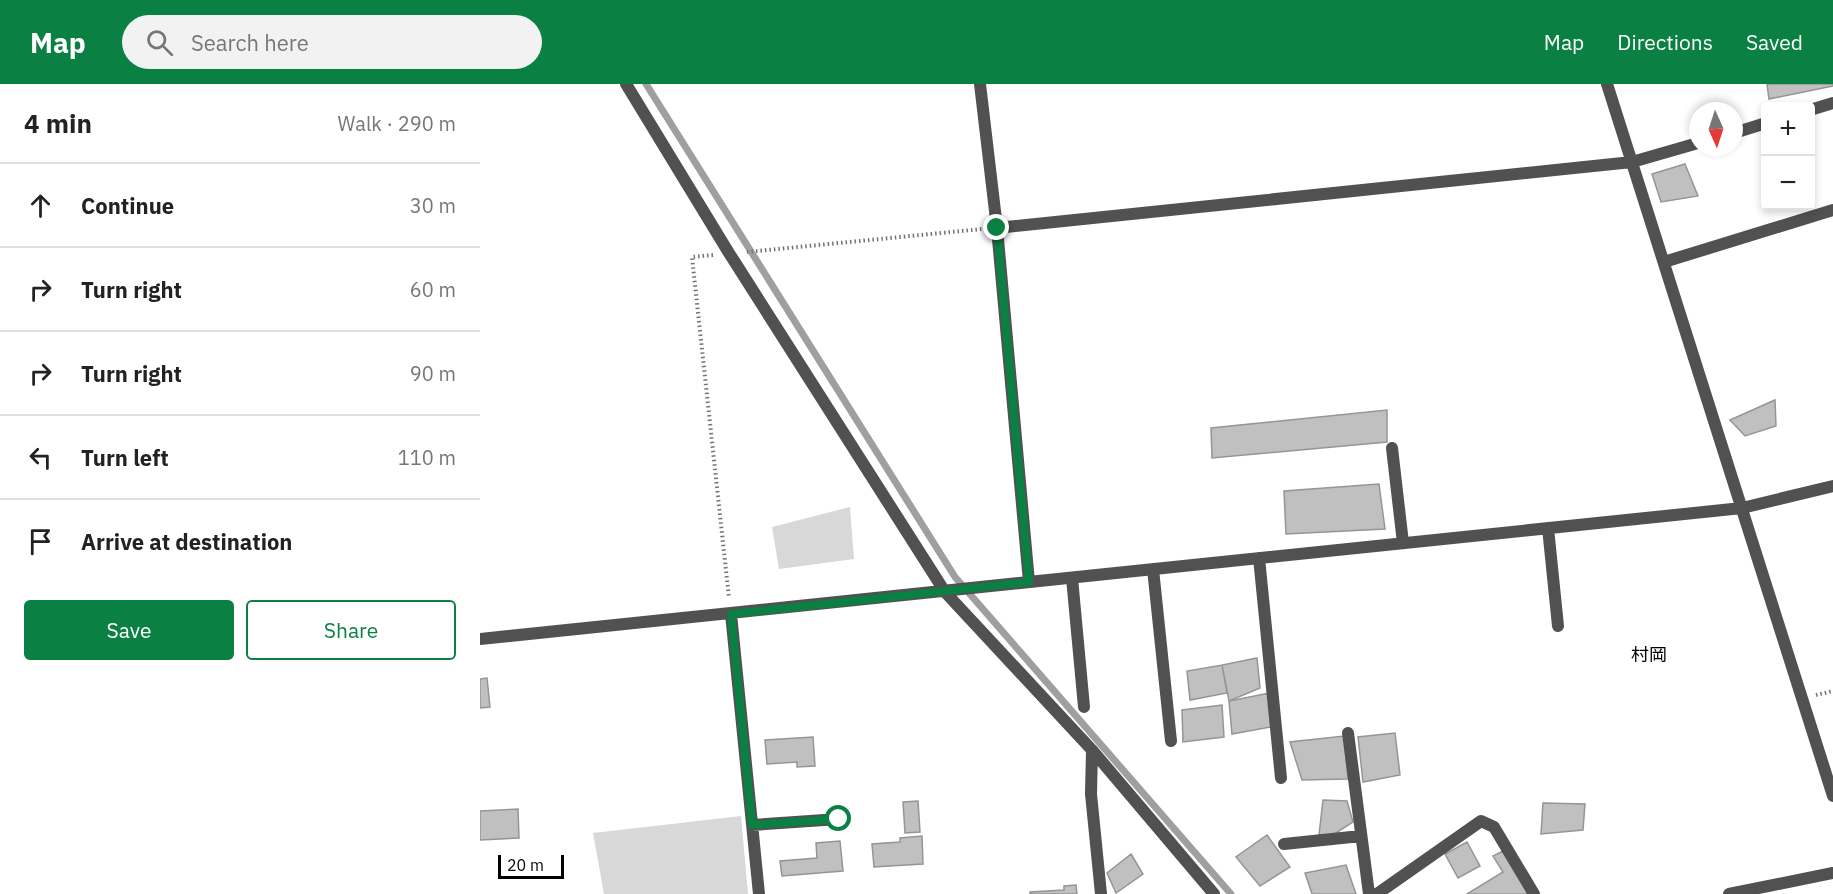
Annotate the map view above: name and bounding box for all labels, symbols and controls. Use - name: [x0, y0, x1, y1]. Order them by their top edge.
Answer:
- search box: [122, 15, 542, 69]
- text: Map: [30, 24, 86, 61]
- icon: search: [143, 26, 176, 59]
- text: Search here: [191, 28, 309, 57]
- text: Map: [1544, 28, 1584, 56]
- text: Directions: [1617, 28, 1713, 56]
- text: Saved: [1746, 28, 1803, 56]
- north arrow: [1689, 102, 1743, 156]
- map controls: [1761, 102, 1815, 210]
- button: +: [1761, 102, 1815, 156]
- text: 4 min: [24, 106, 92, 140]
- text: Walk · 290 m: [338, 110, 456, 137]
- button: −: [1761, 156, 1815, 210]
- icon: ahead: [24, 189, 57, 222]
- text: Continue: [81, 191, 174, 220]
- text: 30 m: [410, 192, 456, 219]
- route end: [983, 214, 1009, 240]
- icon: right: [24, 273, 57, 306]
- text: Turn right: [81, 275, 182, 304]
- text: 60 m: [410, 276, 456, 303]
- icon: right: [24, 357, 57, 390]
- text: Turn right: [81, 359, 182, 388]
- text: 90 m: [410, 360, 456, 387]
- icon: left: [24, 441, 57, 474]
- text: Turn left: [81, 443, 169, 472]
- text: 110 m: [398, 444, 456, 471]
- icon: arrive: [24, 525, 57, 558]
- text: Arrive at destination: [81, 527, 292, 556]
- button: Save: [24, 600, 234, 660]
- button: Share: [246, 600, 456, 660]
- district label: 村岡: [1631, 643, 1667, 666]
- route start: [825, 805, 851, 831]
- scale bar: [498, 852, 564, 880]
- text: 20 m: [507, 855, 544, 875]

